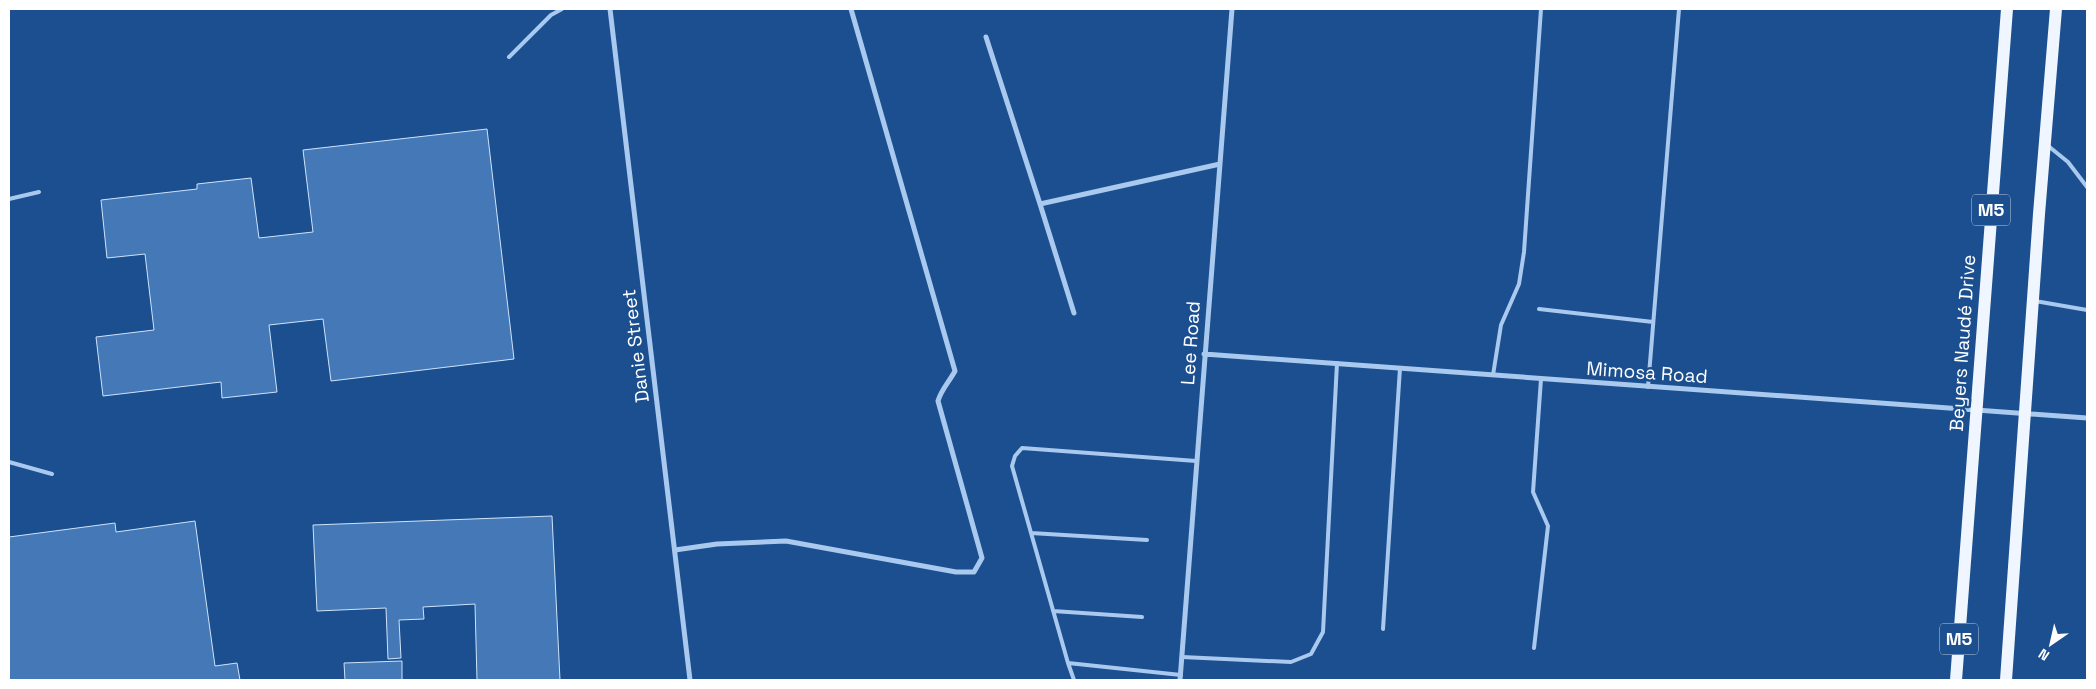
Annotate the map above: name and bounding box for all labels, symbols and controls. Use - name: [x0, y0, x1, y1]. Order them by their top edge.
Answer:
- road number: M5: [1972, 194, 2010, 226]
- street label: Beyers Naudé Drive: [1944, 254, 1981, 432]
- street label: Danie Street: [616, 288, 655, 404]
- street label: Lee Road: [1175, 300, 1206, 386]
- street label: Mimosa Road: [1585, 356, 1708, 389]
- north arrow: [2026, 619, 2076, 669]
- road number: M5: [1940, 624, 1978, 654]
- text: N: [2035, 645, 2053, 665]

